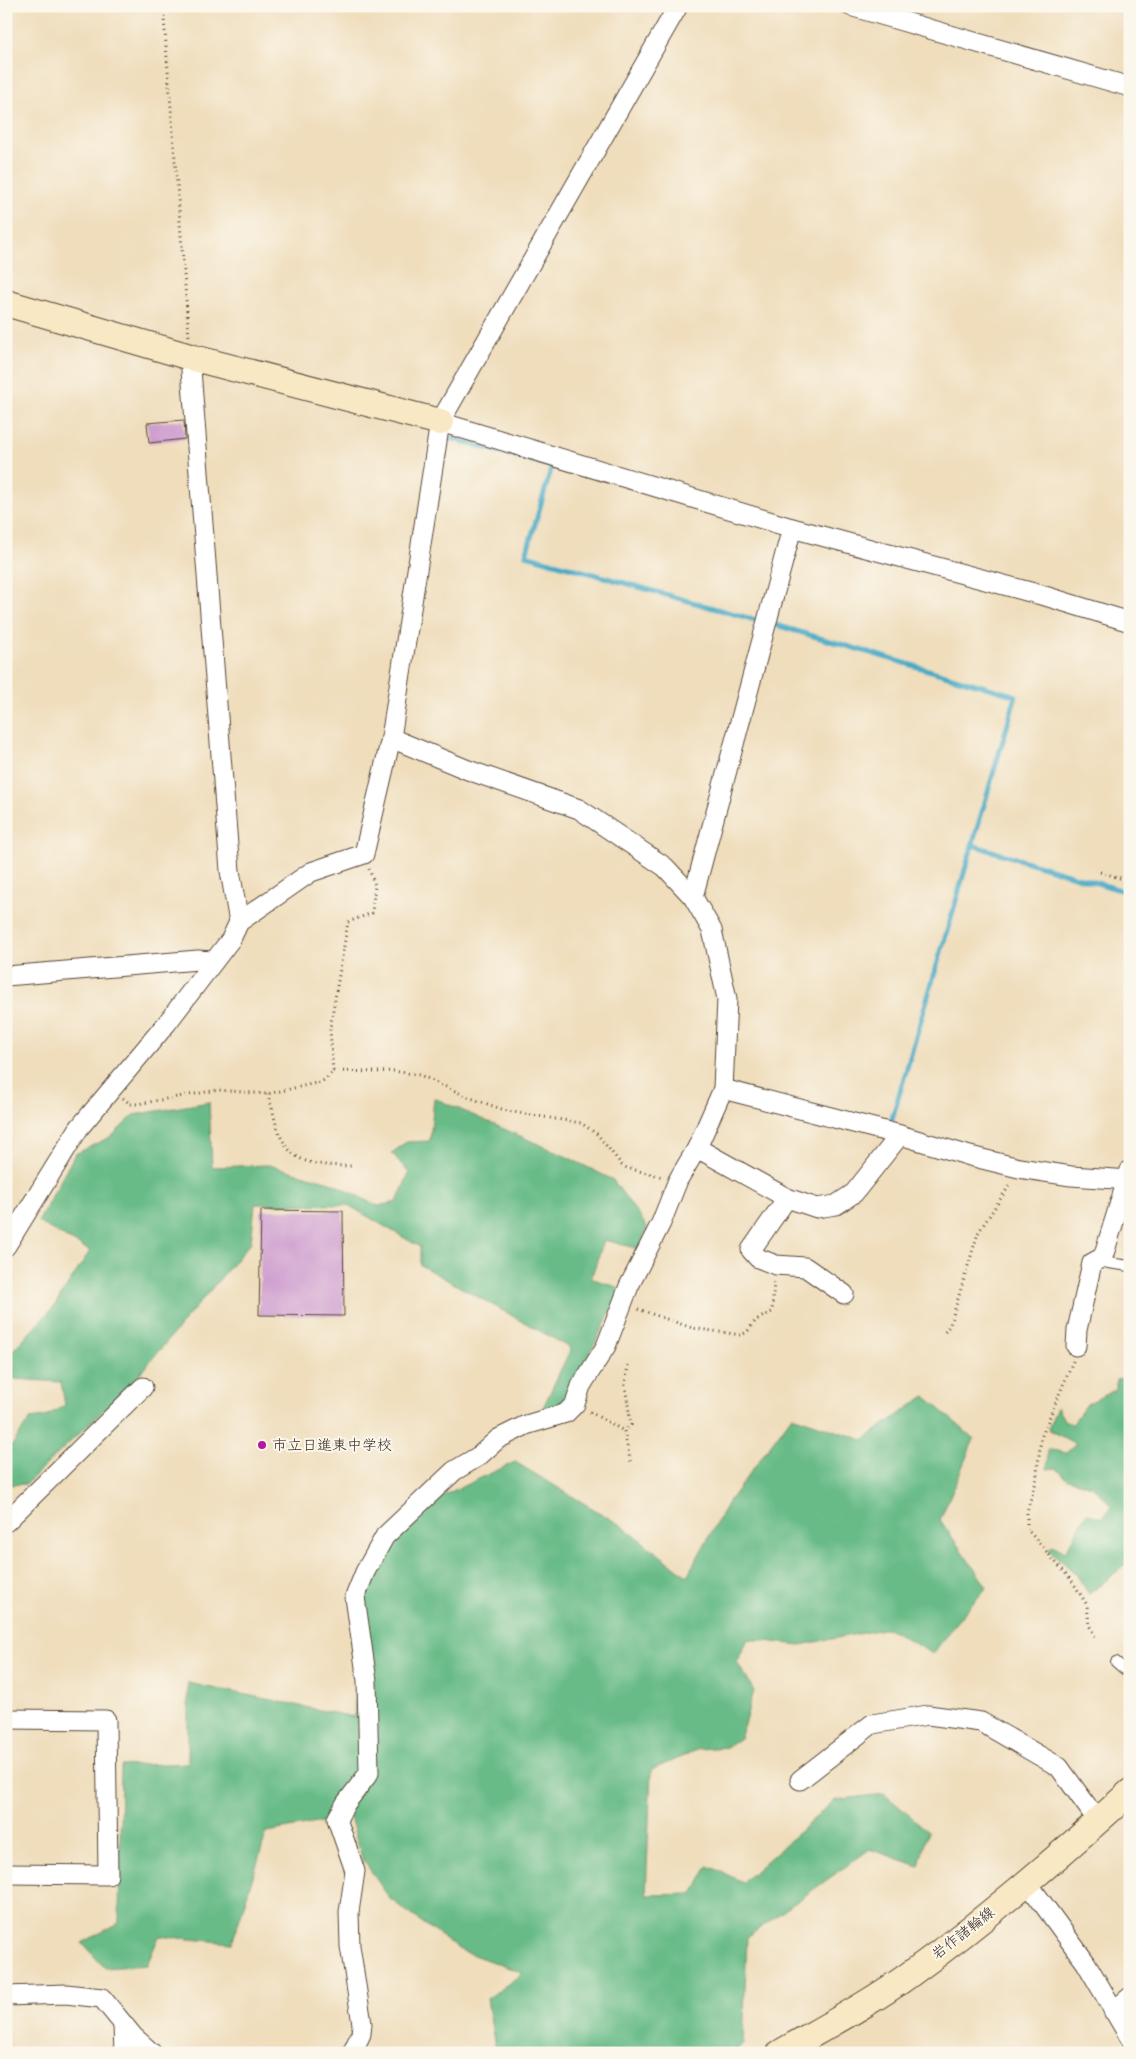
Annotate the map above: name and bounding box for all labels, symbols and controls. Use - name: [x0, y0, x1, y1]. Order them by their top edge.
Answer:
- place label: 市立日進東中学校: [272, 1436, 392, 1458]
- marker: 市立日進東中学校: [256, 1439, 268, 1451]
- street label: 岩作諸輪線: [928, 1903, 1001, 1966]

